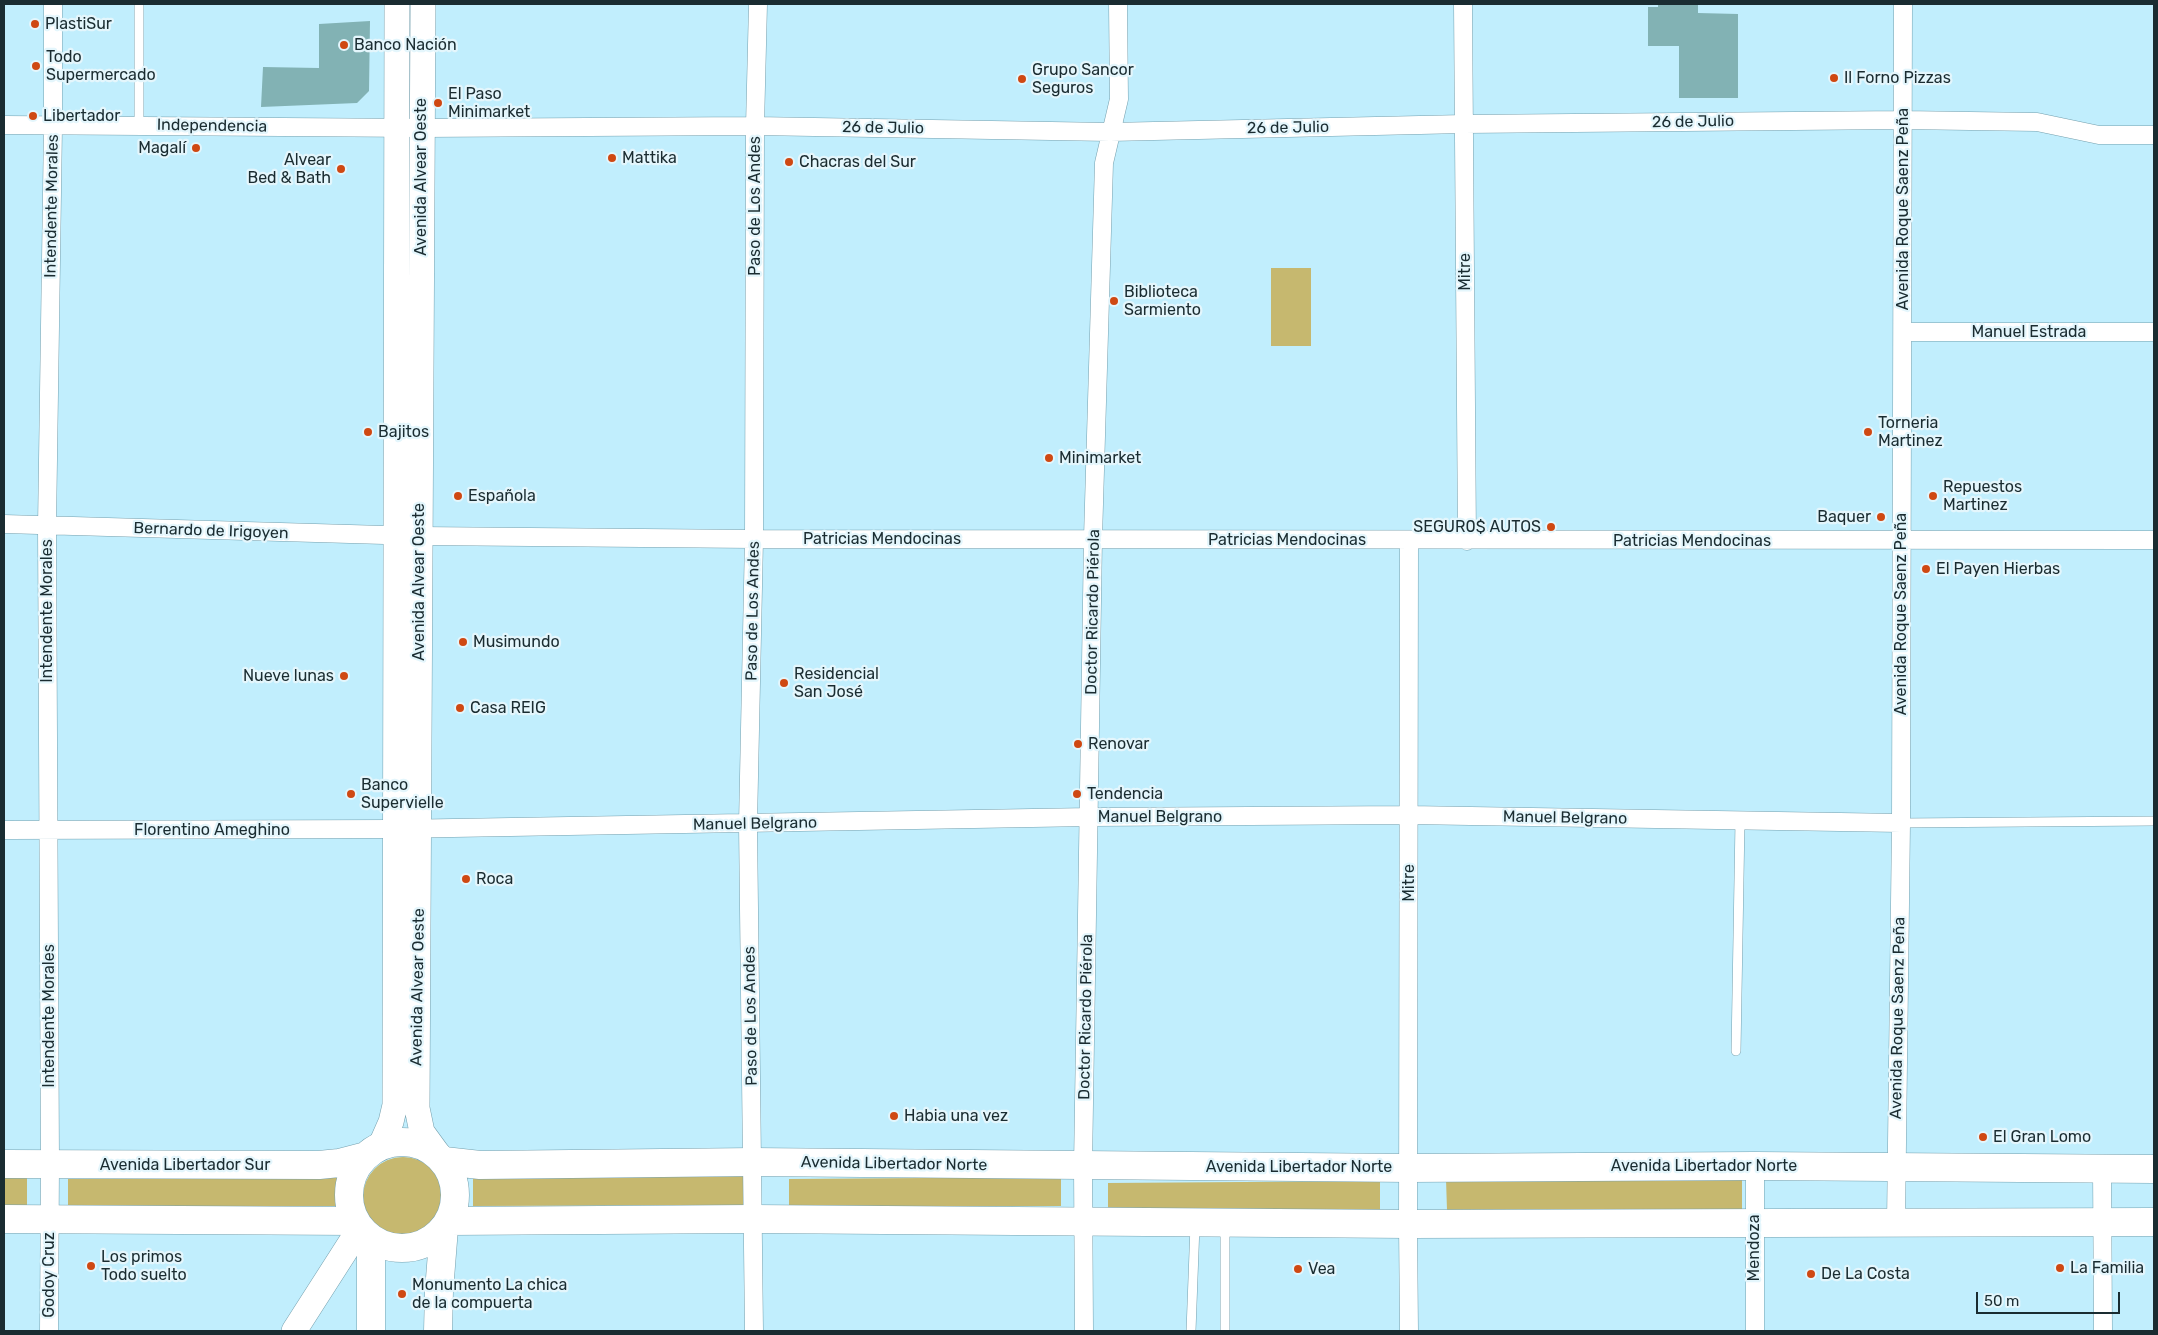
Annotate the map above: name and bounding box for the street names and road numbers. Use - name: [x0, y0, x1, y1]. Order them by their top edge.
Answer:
- street label: Avenida Alvear Oeste: [411, 98, 431, 256]
- street label: Avenida Roque Saenz Peña: [1893, 108, 1913, 310]
- street label: 26 de Julio: [1652, 112, 1734, 132]
- street label: Independencia: [157, 115, 267, 137]
- street label: 26 de Julio: [842, 118, 924, 138]
- street label: 26 de Julio: [1247, 118, 1329, 138]
- street label: Intendente Morales: [41, 134, 63, 278]
- street label: Paso de Los Andes: [745, 136, 765, 276]
- street label: Mitre: [1455, 253, 1475, 291]
- street label: Manuel Estrada: [1972, 322, 2086, 342]
- street label: Avenida Alvear Oeste: [409, 503, 429, 661]
- street label: Avenida Roque Saenz Peña: [1891, 513, 1911, 715]
- street label: Bernardo de Irigoyen: [133, 519, 289, 543]
- street label: Patricias Mendocinas: [803, 529, 961, 549]
- street label: Doctor Ricardo Piérola: [1082, 529, 1104, 695]
- street label: Patricias Mendocinas: [1208, 530, 1366, 550]
- street label: Patricias Mendocinas: [1613, 531, 1771, 551]
- street label: Intendente Morales: [37, 539, 57, 683]
- street label: Paso de Los Andes: [742, 541, 764, 681]
- street label: Manuel Belgrano: [1098, 807, 1222, 827]
- street label: Manuel Belgrano: [1503, 807, 1627, 829]
- street label: Manuel Belgrano: [693, 813, 817, 835]
- street label: Florentino Ameghino: [134, 820, 290, 840]
- street label: Mitre: [1399, 864, 1419, 902]
- street label: Avenida Alvear Oeste: [407, 908, 429, 1066]
- street label: Avenida Roque Saenz Peña: [1887, 917, 1909, 1119]
- street label: Doctor Ricardo Piérola: [1075, 934, 1097, 1100]
- street label: Intendente Morales: [39, 944, 59, 1088]
- street label: Paso de Los Andes: [740, 946, 762, 1086]
- street label: Avenida Libertador Norte: [801, 1153, 987, 1175]
- street label: Avenida Libertador Sur: [100, 1155, 270, 1175]
- street label: Avenida Libertador Norte: [1611, 1156, 1797, 1176]
- street label: Avenida Libertador Norte: [1206, 1157, 1392, 1177]
- street label: Mendoza: [1744, 1215, 1764, 1281]
- street label: Godoy Cruz: [39, 1232, 59, 1318]

